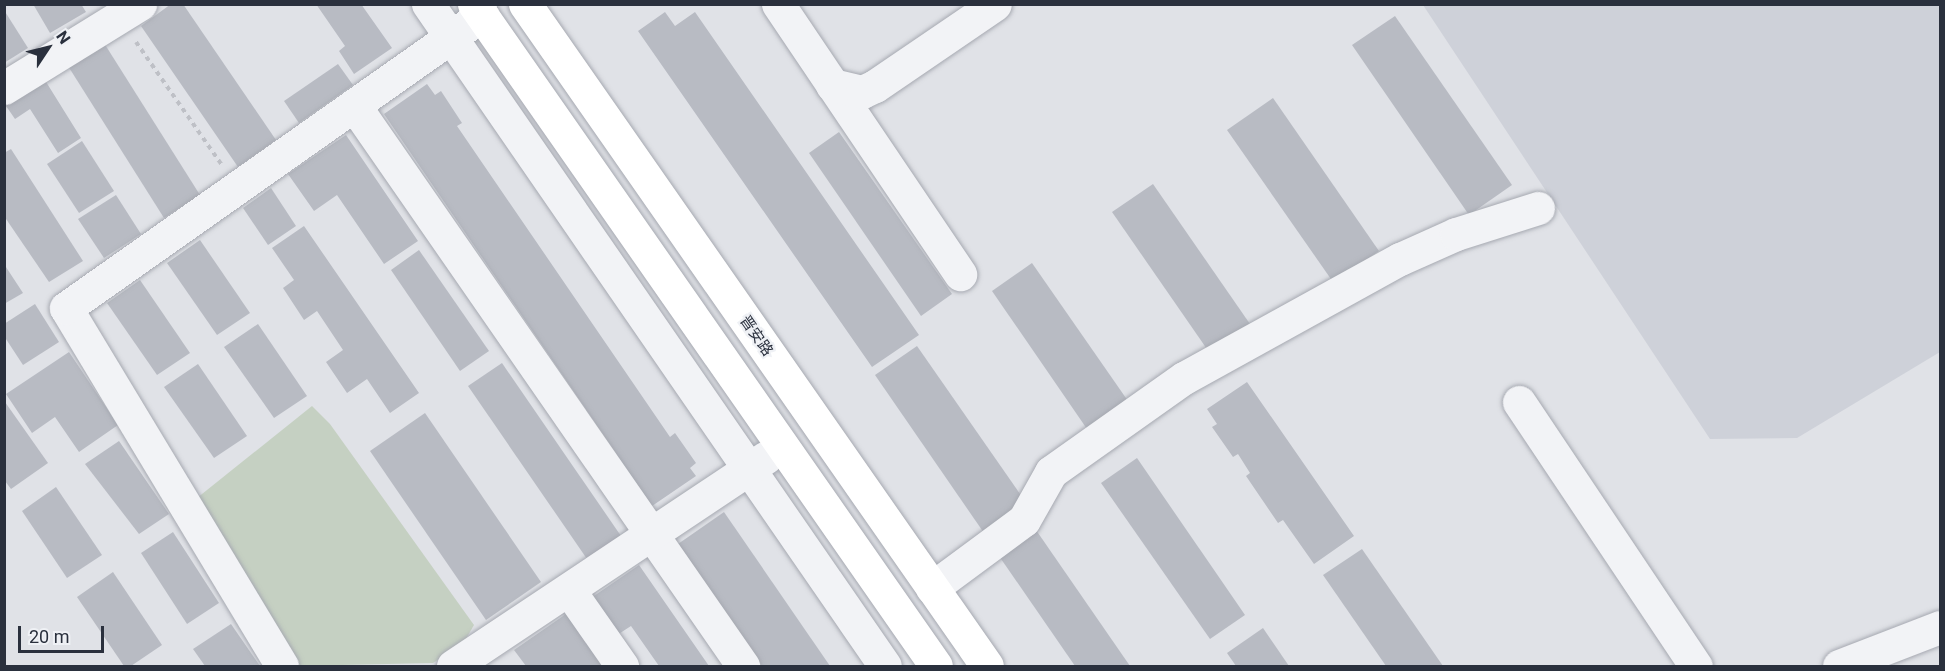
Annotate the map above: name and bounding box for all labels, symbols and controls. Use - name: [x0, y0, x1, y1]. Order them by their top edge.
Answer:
- north arrow: [18, 18, 78, 78]
- text: N: [52, 27, 74, 47]
- street label: 晋安路: [736, 312, 776, 360]
- scale bar: [21, 614, 106, 652]
- text: 20 m: [29, 626, 69, 647]

